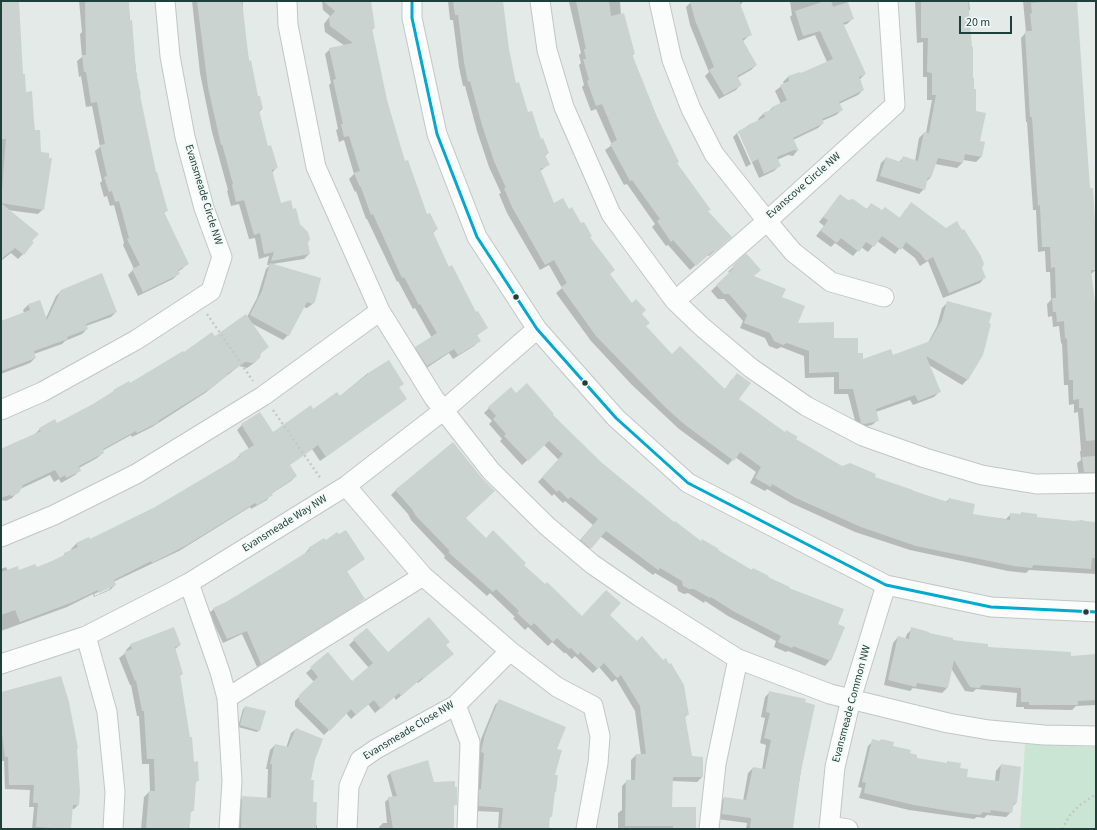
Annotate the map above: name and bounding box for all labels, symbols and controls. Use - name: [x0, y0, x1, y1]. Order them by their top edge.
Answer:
- scale bar: [961, 8, 1014, 34]
- text: 20 m: [966, 14, 990, 31]
- street label: Evansmeade Circle NW: [181, 143, 225, 247]
- street label: Evanscove Circle NW: [764, 150, 844, 222]
- unlabelled marker: [511, 292, 521, 302]
- unlabelled marker: [580, 378, 590, 388]
- street label: Evansmeade Way NW: [240, 493, 330, 555]
- unlabelled marker: [1081, 607, 1091, 617]
- street label: Evansmeade Common NW: [830, 644, 874, 764]
- street label: Evansmeade Close NW: [361, 699, 457, 763]

